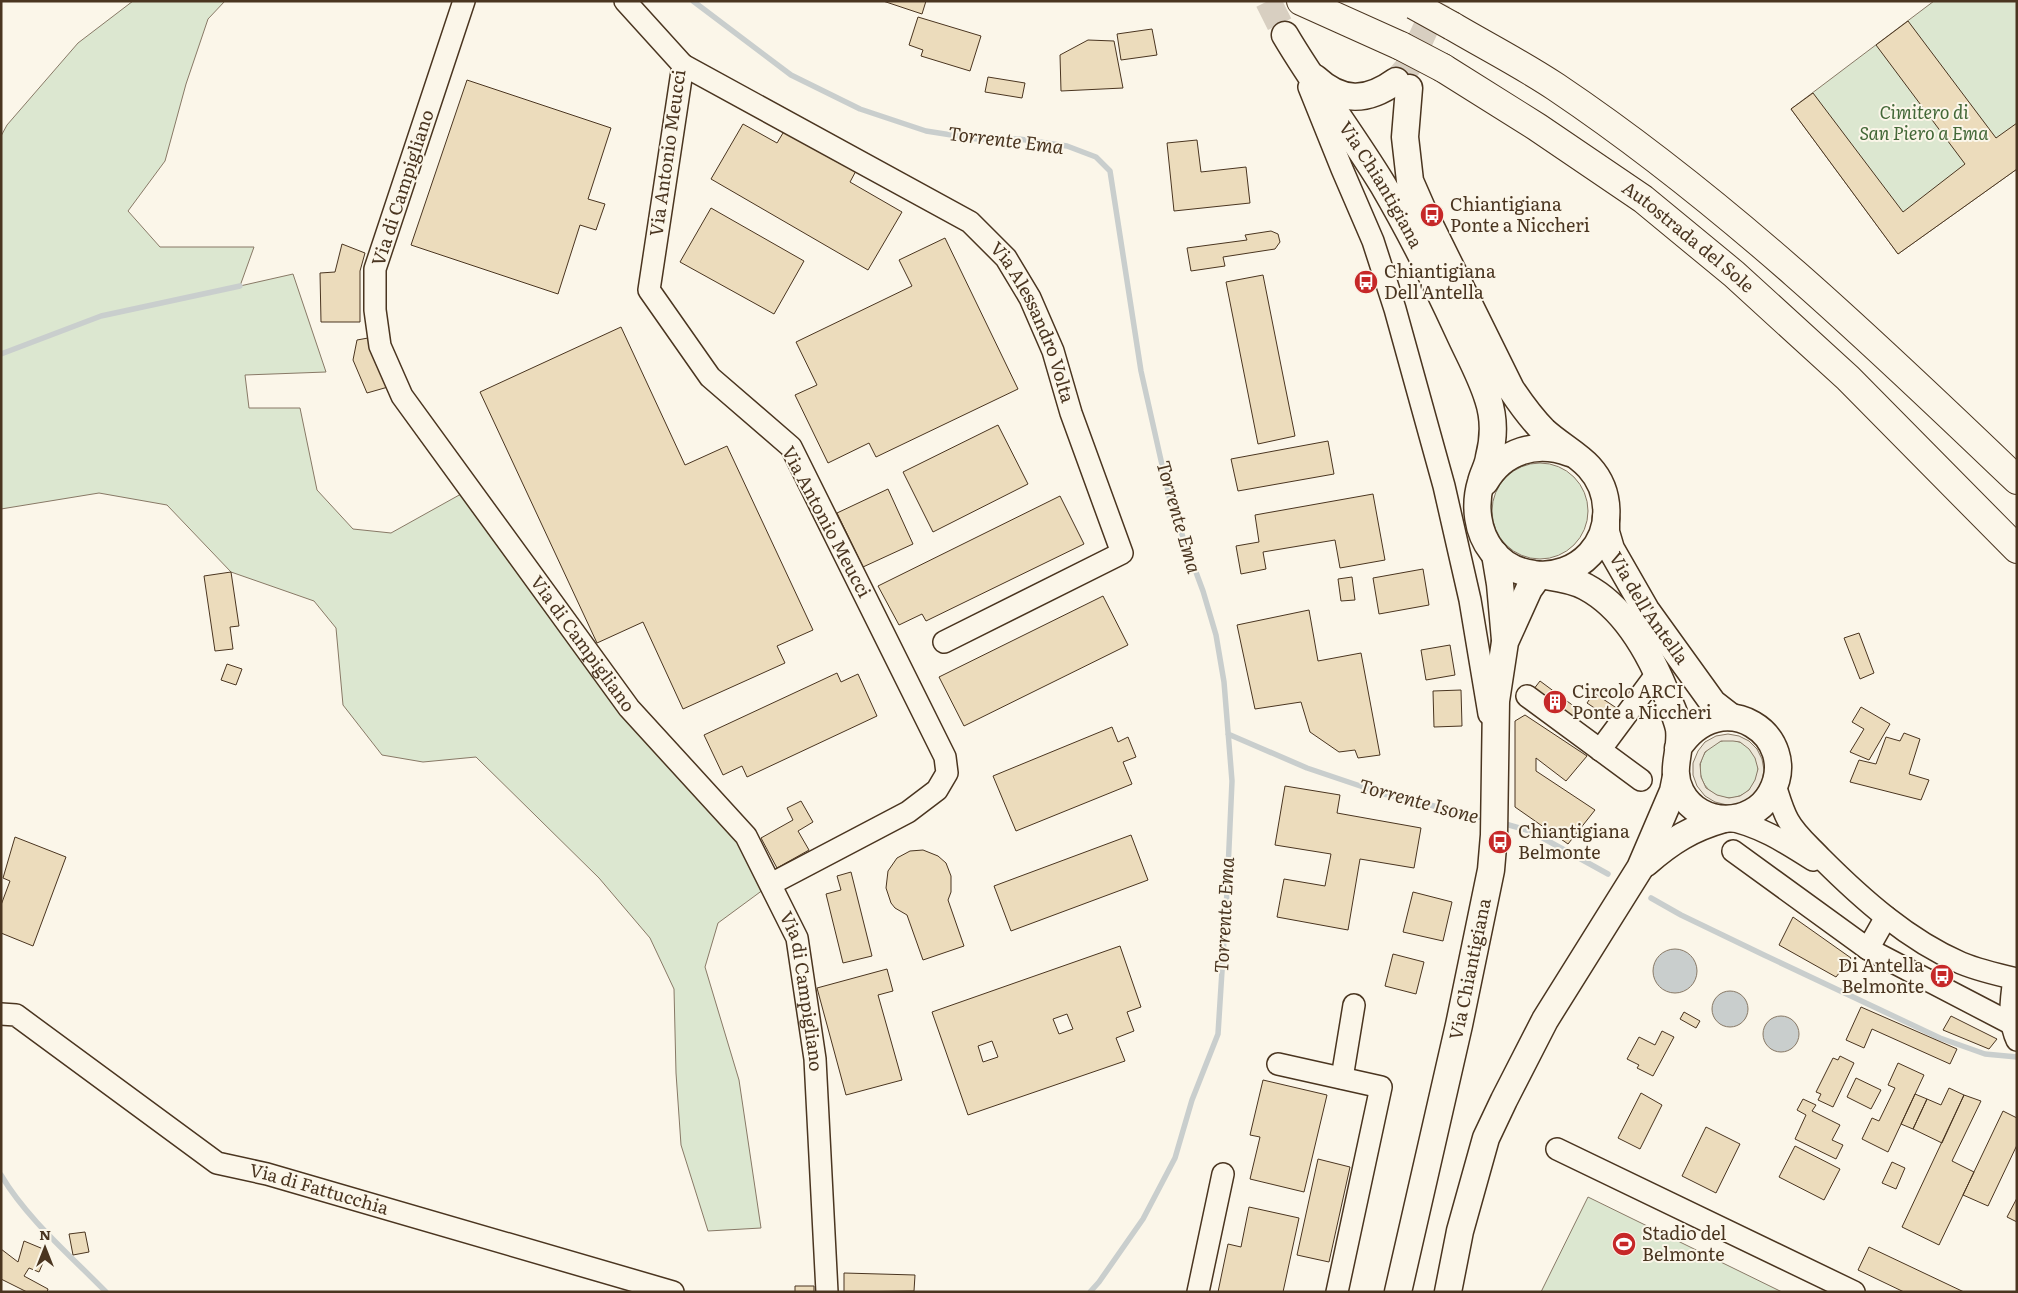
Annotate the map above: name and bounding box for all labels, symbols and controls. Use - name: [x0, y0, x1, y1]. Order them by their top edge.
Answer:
- street label: Via Antonio Meucci: [641, 68, 692, 238]
- park label: Cimitero di San Piero a Ema: [1859, 98, 1989, 146]
- street label: Via di Campigliano: [364, 106, 440, 269]
- street label: Via Chiantigiana: [1333, 115, 1431, 253]
- water label: Torrente Ema: [947, 118, 1066, 160]
- street label: Autostrada del Sole: [1617, 174, 1761, 298]
- place label: Chiantigiana Ponte a Niccheri: [1450, 190, 1590, 238]
- bus stop icon: Chiantigiana Ponte a Niccheri: [1419, 202, 1445, 228]
- street label: Via Alessandro Volta: [985, 235, 1082, 406]
- place label: Chiantigiana Dell'Antella: [1384, 257, 1496, 305]
- bus stop icon: Chiantigiana Dell'Antella: [1353, 269, 1379, 295]
- street label: Via Antonio Meucci: [776, 441, 879, 602]
- water label: Torrente Ema: [1151, 457, 1209, 577]
- street label: Via dell'Antella: [1603, 546, 1696, 670]
- street label: Via di Campigliano: [525, 569, 643, 717]
- place label: Circolo ARCI Ponte a Niccheri: [1572, 677, 1712, 725]
- building icon: Circolo ARCI Ponte a Niccheri: [1542, 689, 1568, 715]
- water label: Torrente Isone: [1356, 771, 1482, 829]
- place label: Chiantigiana Belmonte: [1518, 817, 1630, 865]
- bus stop icon: Chiantigiana Belmonte: [1487, 829, 1513, 855]
- water label: Torrente Ema: [1206, 856, 1240, 974]
- street label: Via Chiantigiana: [1441, 895, 1497, 1042]
- street label: Via di Campigliano: [774, 906, 831, 1072]
- place label: Di Antella Belmonte: [1838, 951, 1924, 999]
- bus stop icon: Di Antella Belmonte: [1929, 963, 1955, 989]
- street label: Via di Fattucchia: [247, 1156, 392, 1221]
- place label: Stadio del Belmonte: [1642, 1219, 1726, 1267]
- north arrow: [20, 1223, 70, 1273]
- text: N: [39, 1224, 51, 1244]
- sports icon: Stadio del Belmonte: [1611, 1231, 1637, 1257]

